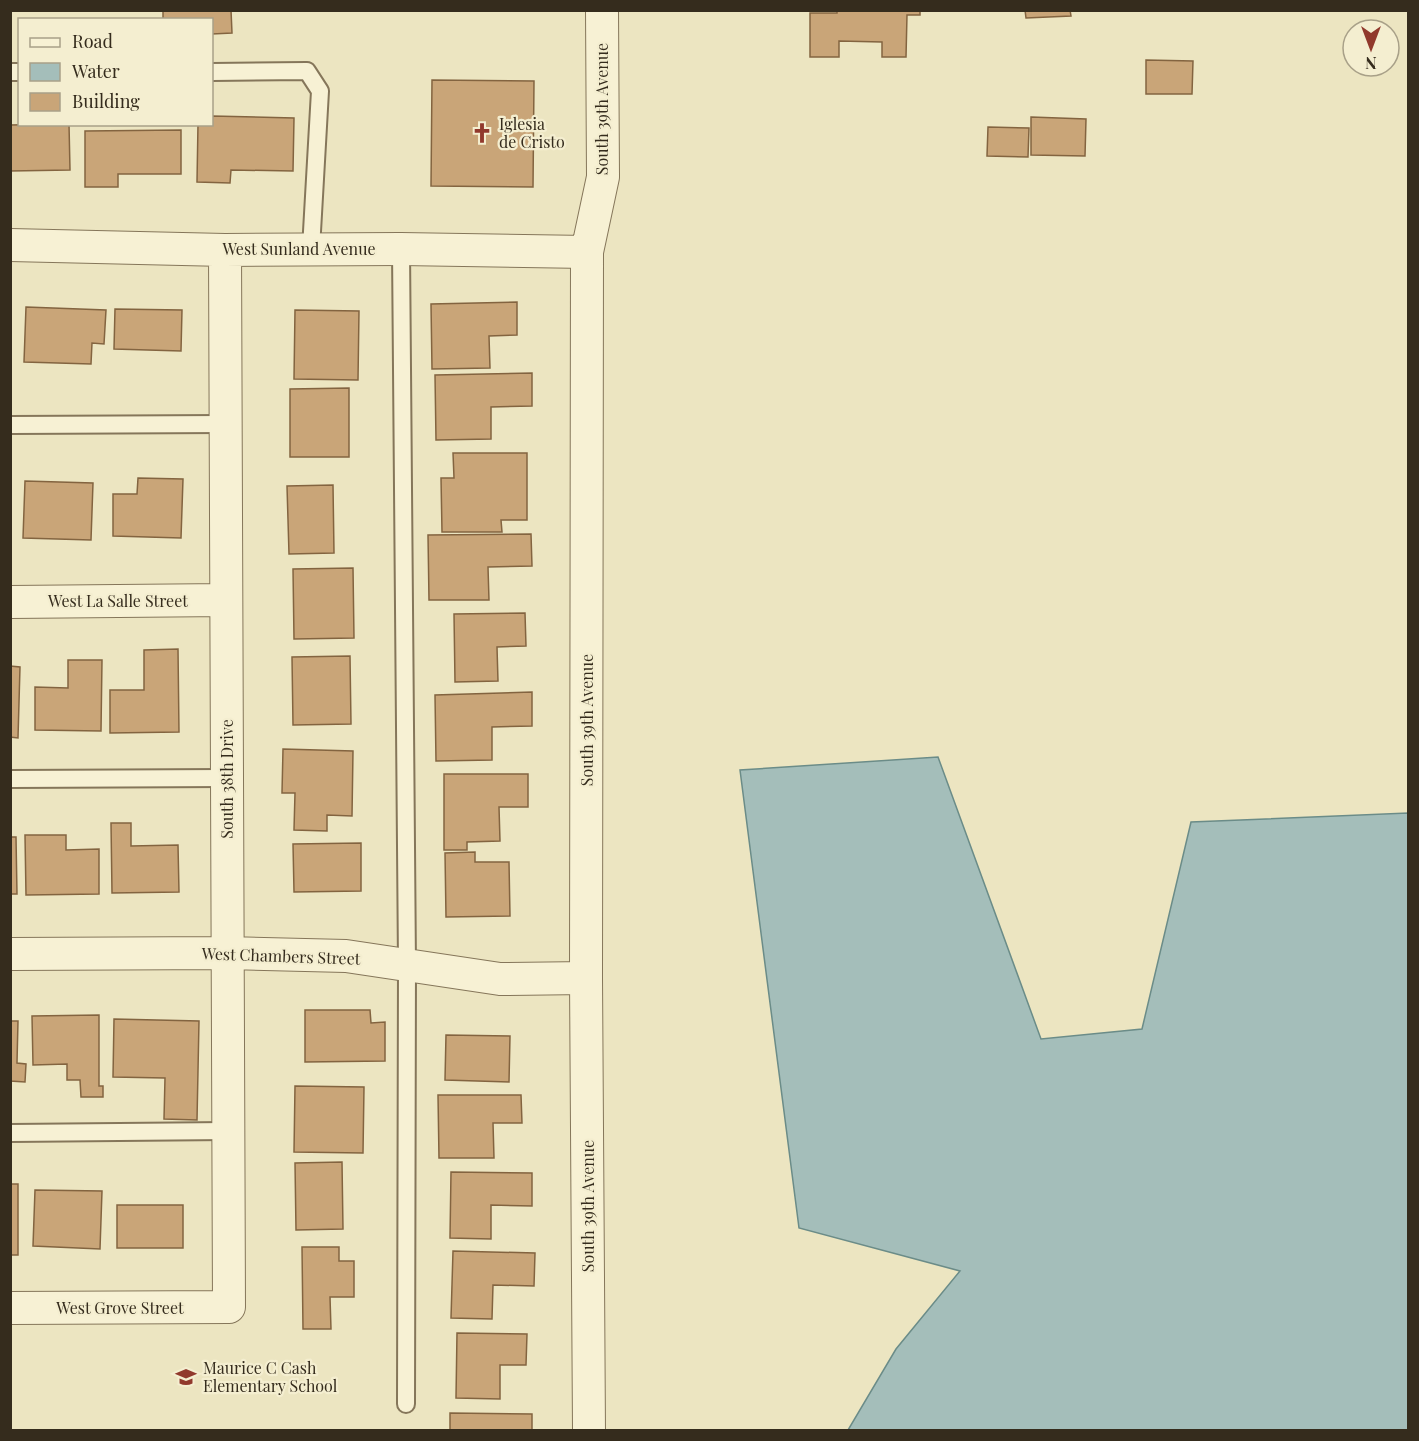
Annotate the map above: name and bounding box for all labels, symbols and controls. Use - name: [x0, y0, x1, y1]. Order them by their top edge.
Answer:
- legend: [18, 18, 213, 126]
- north arrow: [1341, 18, 1401, 78]
- text: Road: [72, 29, 113, 53]
- street label: South 39th Avenue: [591, 43, 612, 175]
- text: N: [1365, 53, 1377, 74]
- text: Water: [71, 59, 120, 83]
- text: Building: [72, 89, 140, 113]
- place label: Iglesia de Cristo: [499, 113, 565, 152]
- church icon: Iglesia de Cristo: [470, 121, 494, 145]
- street label: West Sunland Avenue: [221, 238, 376, 259]
- street label: West La Salle Street: [47, 590, 188, 611]
- street label: South 39th Avenue: [576, 654, 597, 786]
- street label: South 38th Drive: [216, 719, 237, 839]
- street label: West Chambers Street: [200, 942, 361, 969]
- street label: South 39th Avenue: [577, 1140, 598, 1272]
- street label: West Grove Street: [55, 1297, 184, 1318]
- place label: Maurice C Cash Elementary School: [203, 1357, 338, 1396]
- school or university icon: Maurice C Cash Elementary School: [174, 1365, 198, 1389]

